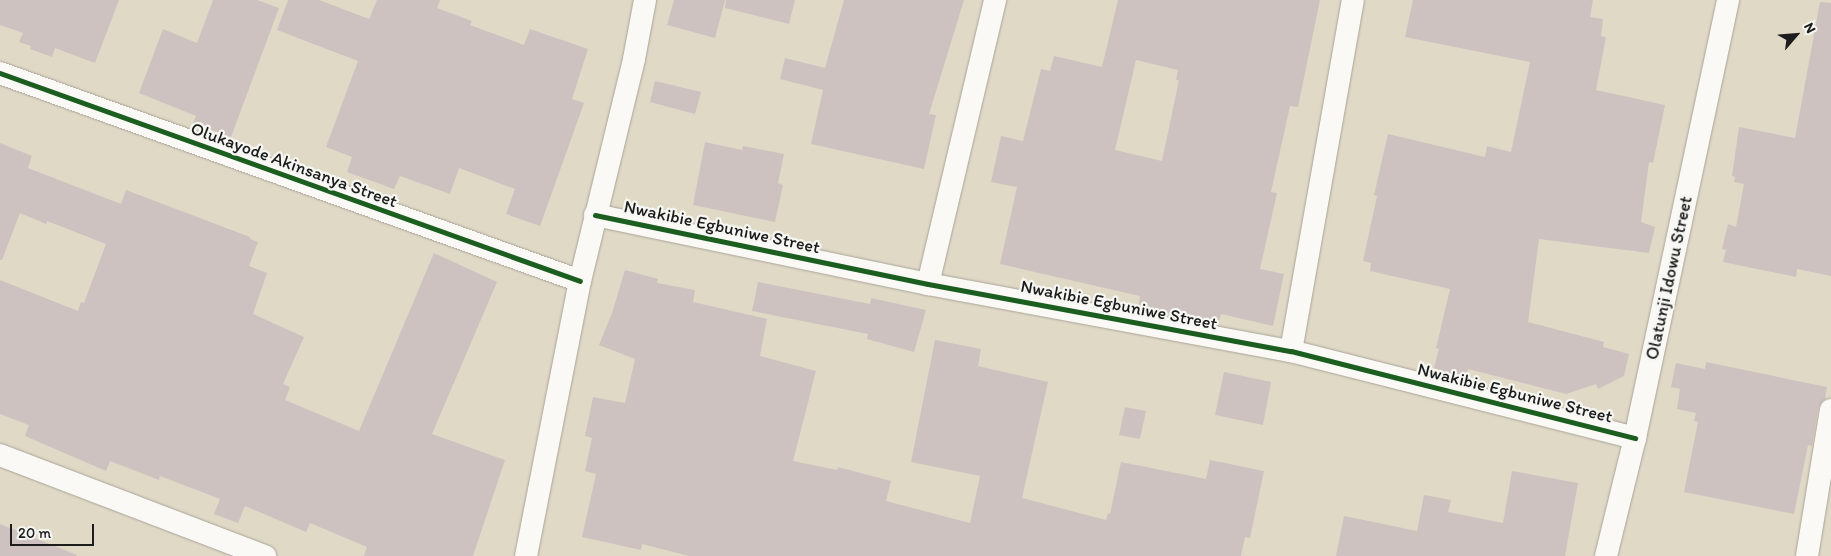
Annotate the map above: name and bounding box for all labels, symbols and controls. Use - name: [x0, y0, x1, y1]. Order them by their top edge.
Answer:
- north arrow: [1771, 10, 1821, 60]
- text: N: [1800, 20, 1820, 36]
- street label: Olukayode Akinsanya Street: [188, 118, 400, 212]
- street label: Olatunji Idowu Street: [1641, 194, 1697, 362]
- street label: Nwakibie Egbuniwe Street: [622, 196, 822, 258]
- street label: Nwakibie Egbuniwe Street: [1019, 275, 1219, 335]
- street label: Nwakibie Egbuniwe Street: [1415, 358, 1615, 428]
- scale bar: [12, 514, 96, 546]
- text: 20 m: [18, 524, 51, 542]

